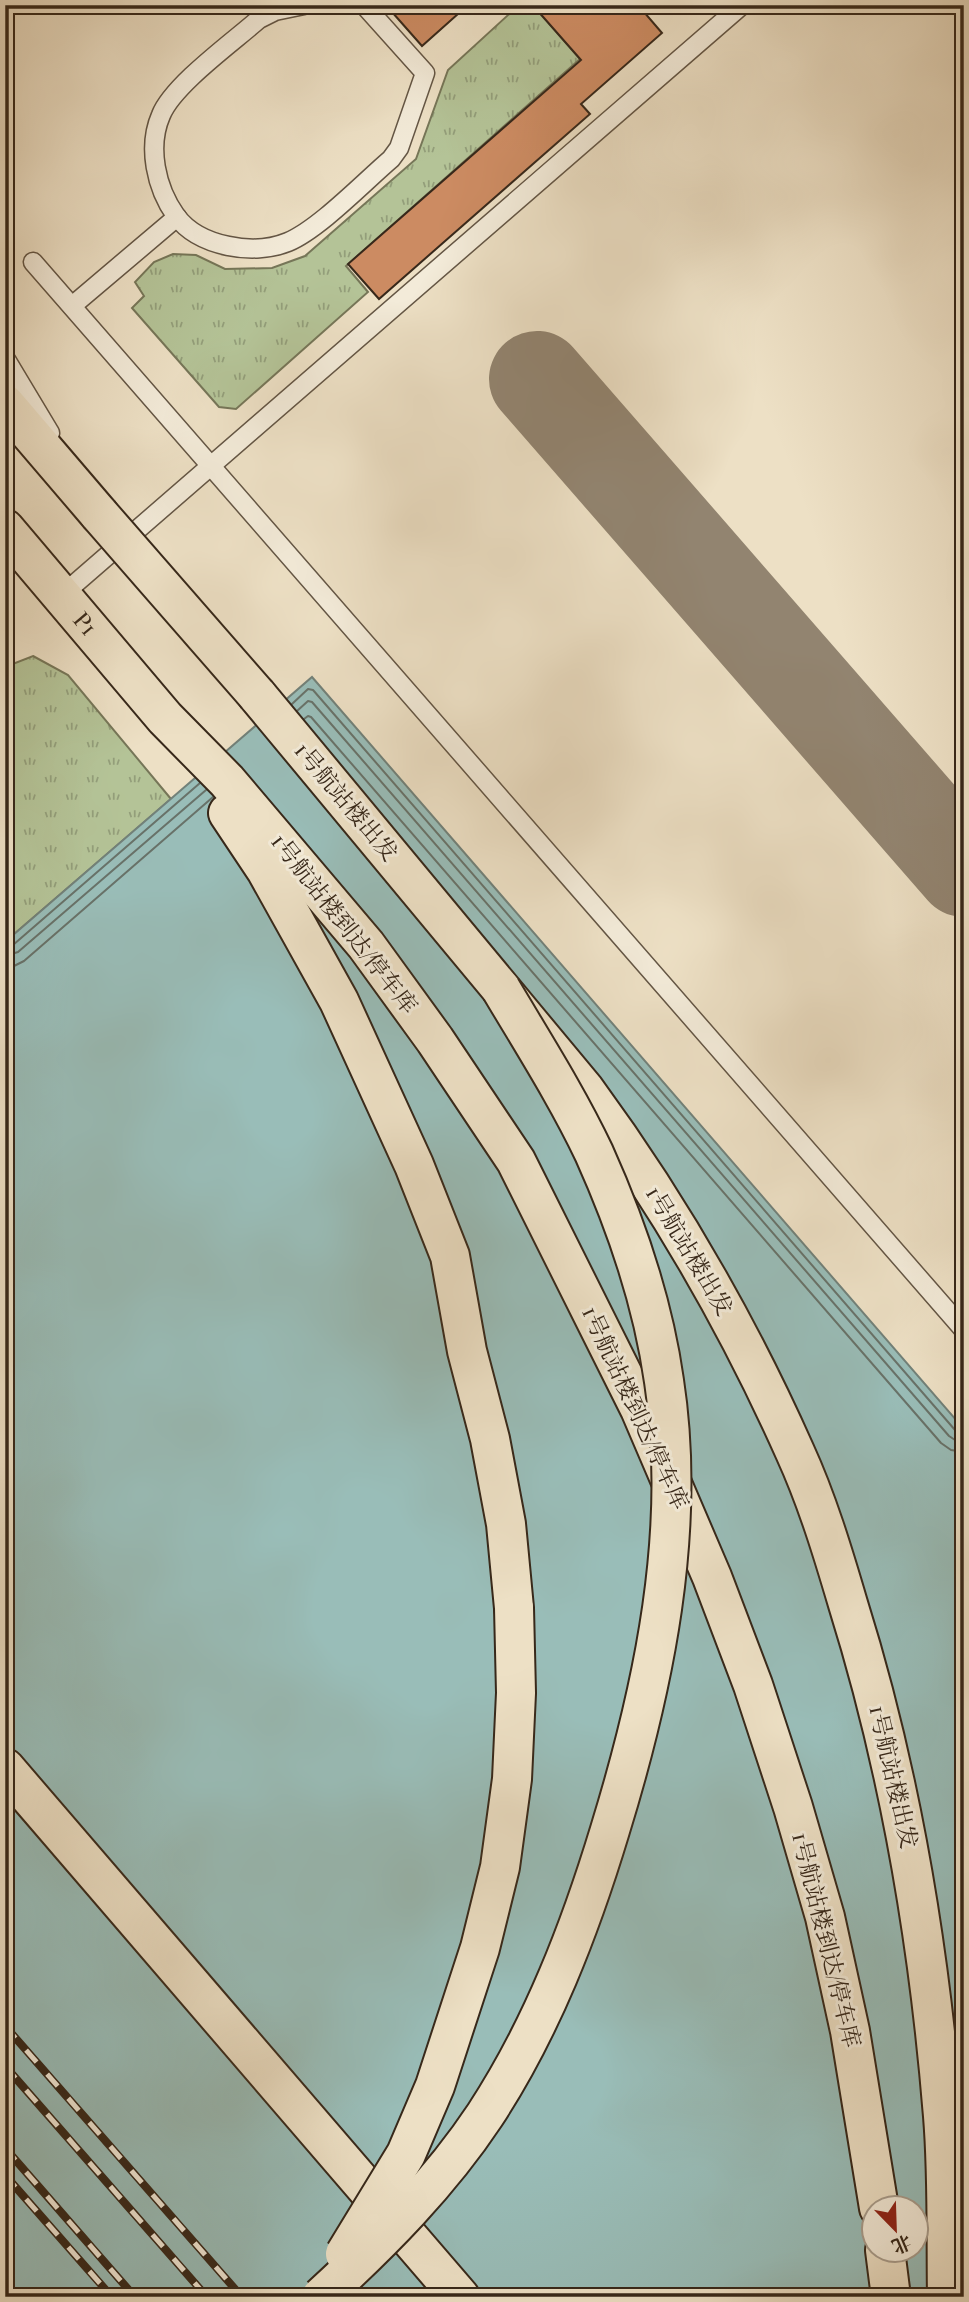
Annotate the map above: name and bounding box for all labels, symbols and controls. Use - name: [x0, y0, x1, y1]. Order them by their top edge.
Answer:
- street label: P1: [68, 606, 103, 641]
- street label: 1号航站楼出发: [289, 737, 403, 867]
- street label: 1号航站楼到达/停车库: [265, 829, 423, 1019]
- street label: 1号航站楼出发: [640, 1181, 738, 1321]
- street label: 1号航站楼到达/停车库: [576, 1302, 694, 1514]
- street label: 1号航站楼出发: [863, 1703, 923, 1851]
- street label: 1号航站楼到达/停车库: [786, 1830, 866, 2050]
- north arrow: [860, 2194, 930, 2264]
- text: 北: [888, 2230, 914, 2258]

